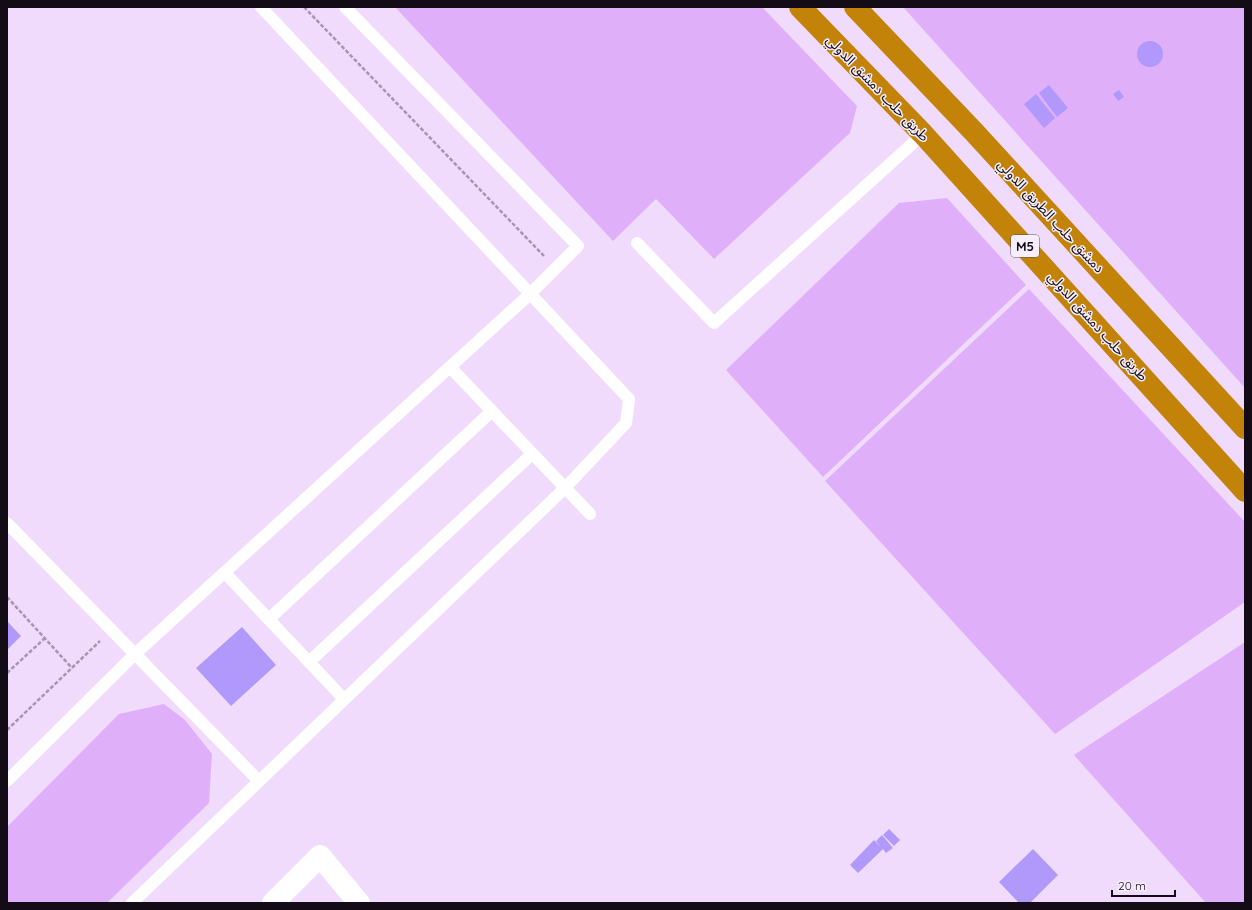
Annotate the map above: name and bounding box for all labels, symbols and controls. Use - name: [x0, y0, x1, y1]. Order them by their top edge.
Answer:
- street label: طريق حلب دمشق الدولي: [821, 31, 934, 147]
- street label: دمشق حلب الطريق الدولي: [992, 156, 1108, 278]
- road number: M5: [1011, 235, 1039, 257]
- street label: طريق حلب دمشق الدولي: [1042, 268, 1152, 386]
- scale bar: [1112, 872, 1175, 898]
- text: 20 m: [1118, 878, 1146, 893]

